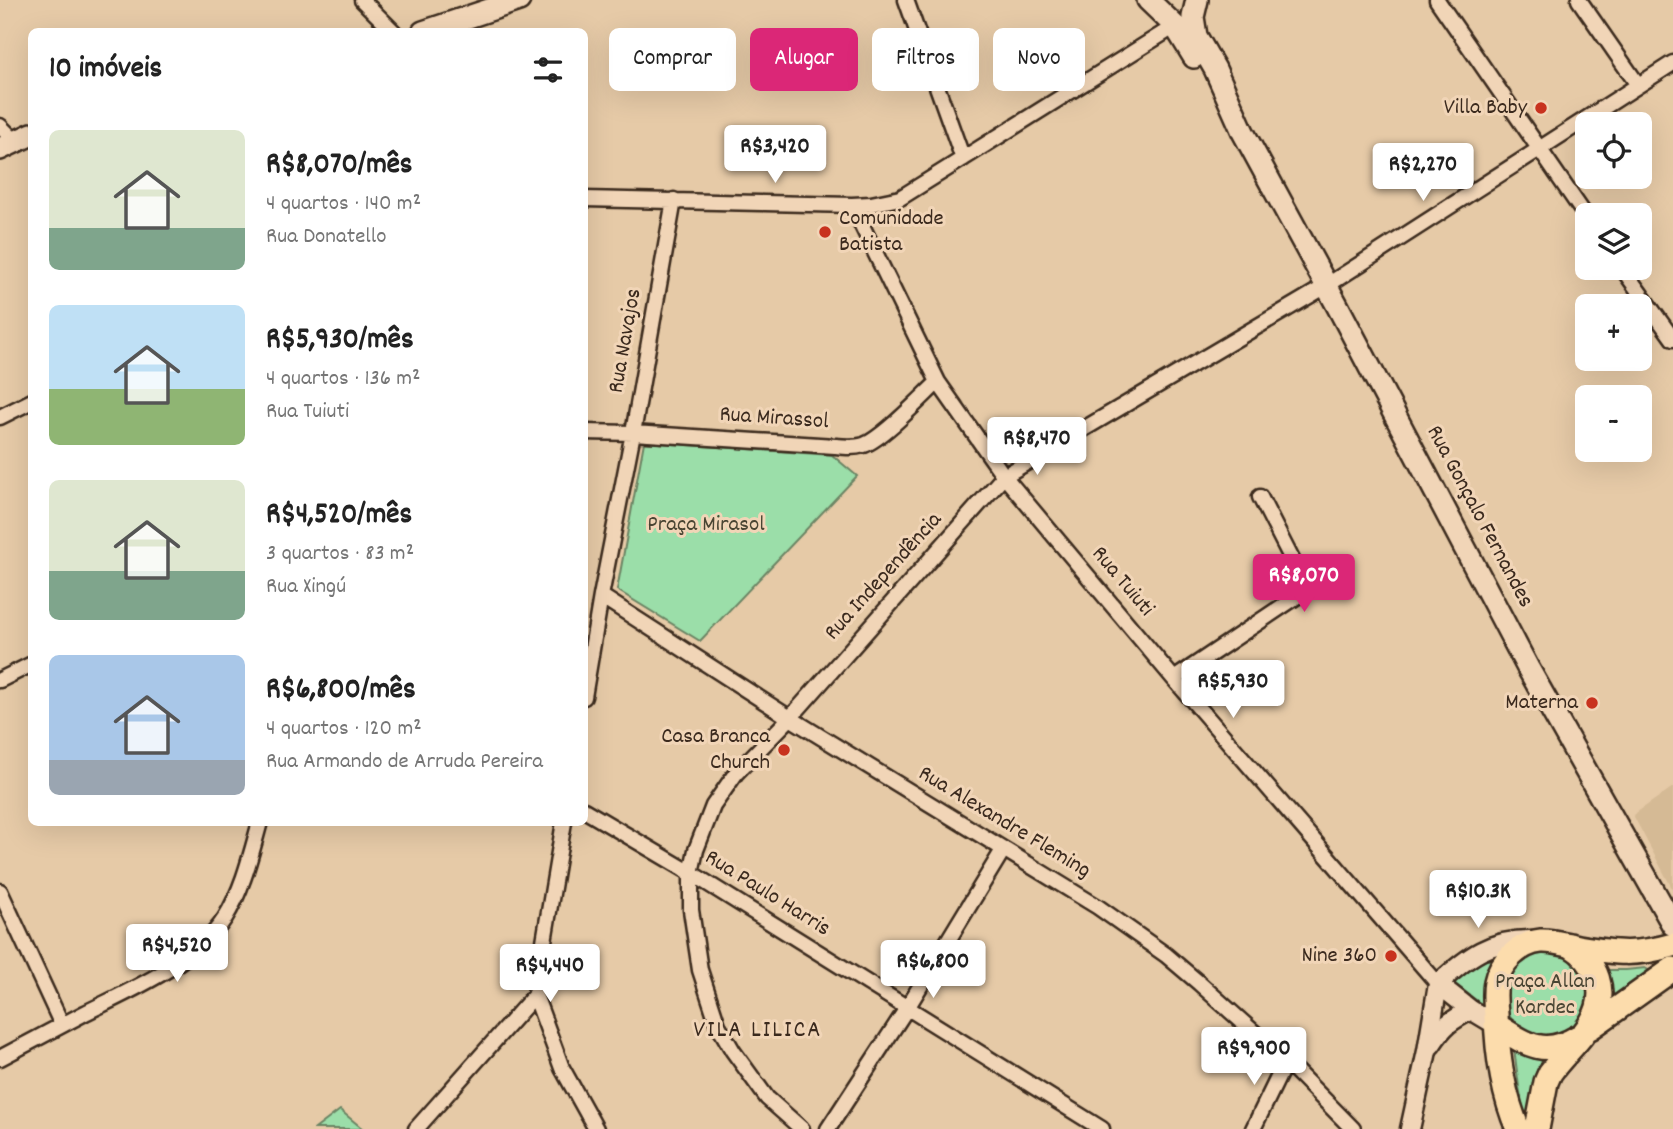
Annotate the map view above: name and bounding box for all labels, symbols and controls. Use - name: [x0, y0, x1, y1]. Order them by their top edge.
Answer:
- chip: Comprar: [609, 28, 736, 91]
- chip: Alugar: [750, 28, 858, 91]
- chip: Filtros: [872, 28, 979, 91]
- chip: Novo: [993, 28, 1085, 91]
- text: 10 imóveis: [49, 49, 162, 92]
- icon: filters: [529, 51, 567, 89]
- place label: Villa Baby: [1444, 92, 1528, 125]
- marker: Villa Baby: [1533, 100, 1549, 116]
- map controls: [1575, 112, 1652, 462]
- button: locate: [1575, 112, 1652, 189]
- pin: R$3,420: [710, 125, 840, 185]
- text: R$3,420: [740, 131, 810, 164]
- pin: R$2,270: [1358, 144, 1488, 203]
- text: R$8,070/mês: [266, 145, 412, 188]
- text: R$2,270: [1389, 149, 1457, 182]
- icon: home: [105, 158, 189, 242]
- text: 4 quartos · 140 m²: [266, 188, 421, 221]
- place label: Comunidade Batista: [839, 203, 944, 262]
- button: layers: [1575, 203, 1652, 280]
- text: Rua Donatello: [266, 221, 386, 254]
- marker: Comunidade Batista: [817, 224, 833, 240]
- street label: Rua Navajos: [601, 286, 651, 396]
- button: +: [1575, 294, 1652, 371]
- text: R$5,930/mês: [266, 320, 414, 363]
- icon: home: [105, 333, 189, 417]
- text: 4 quartos · 136 m²: [266, 363, 420, 396]
- button: −: [1575, 385, 1652, 462]
- text: Rua Tuiuti: [266, 396, 349, 429]
- street label: Rua Mirassol: [718, 399, 830, 439]
- pin: R$8,470: [972, 418, 1102, 477]
- street label: Rua Gonçalo Fernandes: [1417, 420, 1541, 614]
- text: R$8,470: [1003, 423, 1071, 456]
- text: R$4,520/mês: [266, 495, 412, 538]
- street label: Rua Independência: [817, 505, 952, 649]
- icon: home: [105, 508, 189, 592]
- park label: Praça Mirasol: [647, 509, 765, 542]
- text: 3 quartos · 83 m²: [266, 538, 414, 571]
- street label: Rua Tuiuti: [1083, 540, 1161, 624]
- pin: R$8,070: [1239, 554, 1369, 614]
- text: R$8,070: [1269, 560, 1339, 593]
- text: Rua Xingú: [266, 571, 346, 604]
- pin: R$5,930: [1168, 660, 1298, 720]
- text: R$5,930: [1197, 666, 1269, 699]
- text: R$6,800/mês: [266, 670, 416, 713]
- icon: home: [105, 683, 189, 767]
- place label: Materna: [1505, 687, 1579, 720]
- marker: Materna: [1584, 695, 1600, 711]
- text: 4 quartos · 120 m²: [266, 713, 422, 746]
- place label: Casa Branca Church: [661, 721, 771, 780]
- marker: Casa Branca Church: [776, 742, 792, 758]
- text: Rua Armando de Arruda Pereira: [266, 746, 543, 779]
- street label: Rua Alexandre Fleming: [911, 758, 1097, 888]
- street label: Rua Paulo Harris: [698, 842, 836, 946]
- pin: R$10.3K: [1413, 870, 1543, 930]
- text: R$10.3K: [1445, 876, 1511, 909]
- pin: R$4,520: [112, 925, 242, 984]
- text: R$4,520: [142, 930, 212, 963]
- pin: R$6,800: [868, 940, 998, 1000]
- place label: Nine 360: [1301, 940, 1377, 973]
- pin: R$4,440: [485, 944, 615, 1004]
- text: R$6,800: [897, 946, 969, 979]
- marker: Nine 360: [1383, 948, 1399, 964]
- text: R$4,440: [516, 950, 584, 983]
- park label: Praça Allan Kardec: [1495, 966, 1595, 1025]
- district label: VILA LILICA: [694, 1014, 822, 1048]
- pin: R$9,900: [1189, 1028, 1319, 1087]
- text: R$9,900: [1217, 1033, 1291, 1066]

